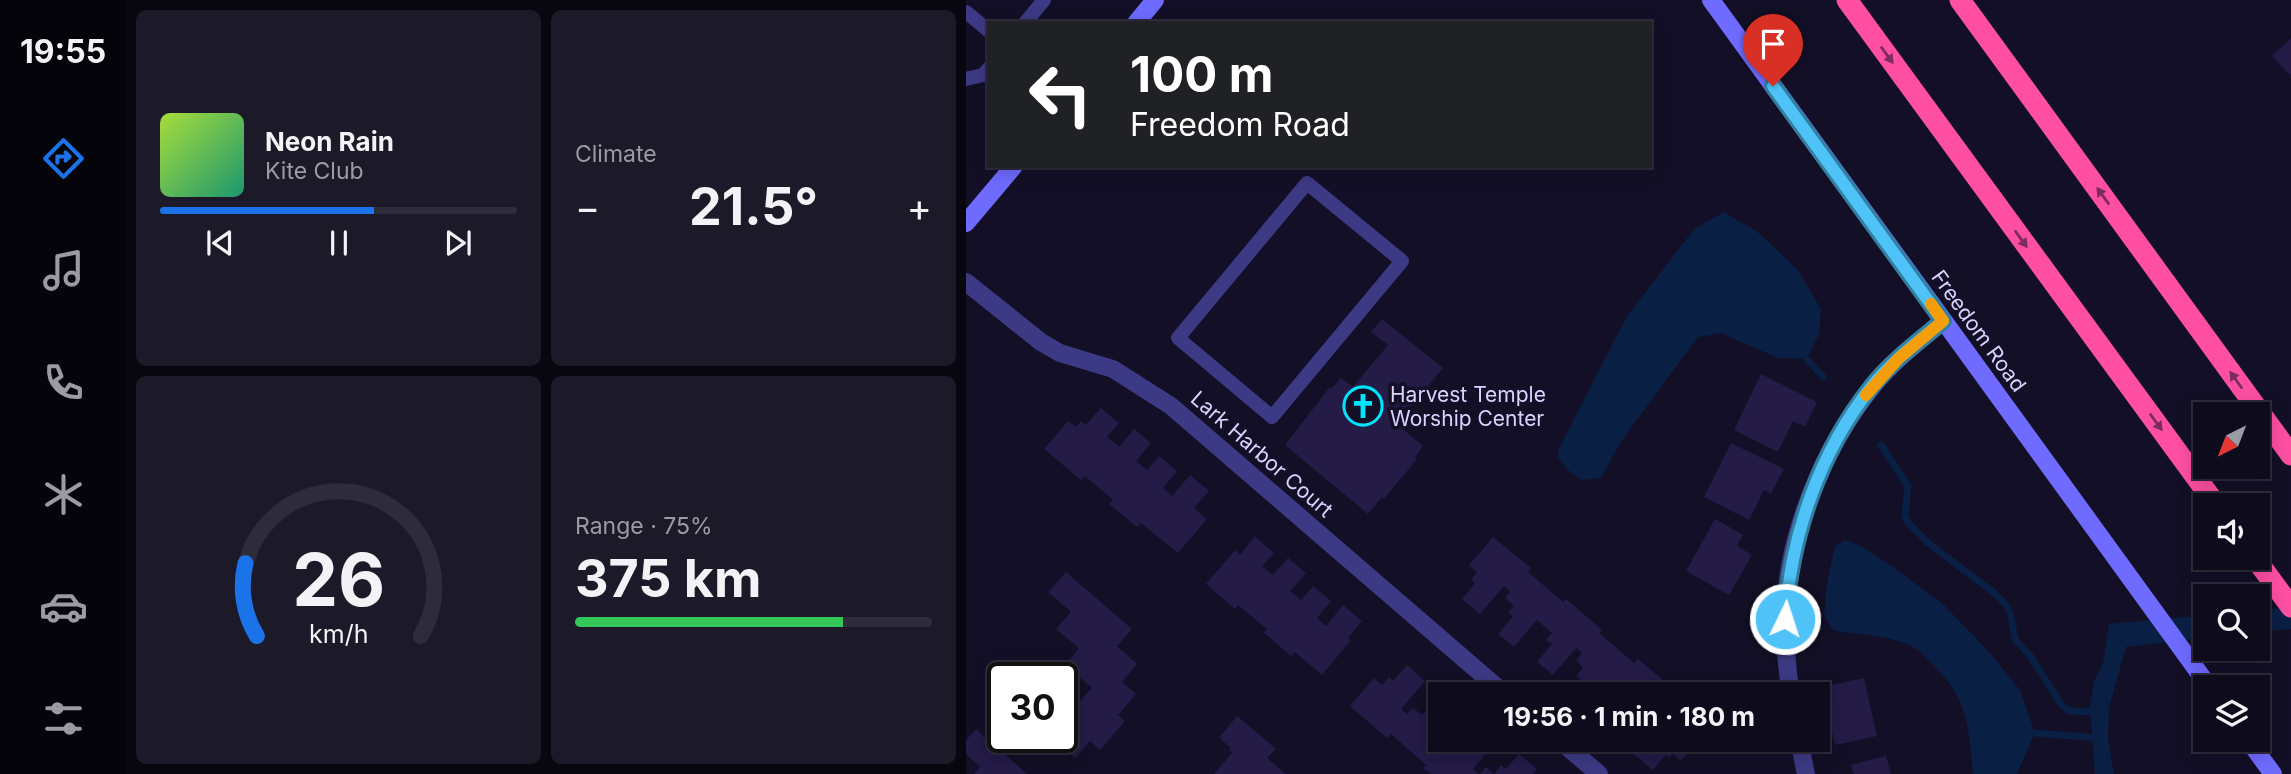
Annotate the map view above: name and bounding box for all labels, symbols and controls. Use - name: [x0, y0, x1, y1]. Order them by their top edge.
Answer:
- pin: [1743, 14, 1803, 86]
- icon: arrive: [1754, 25, 1792, 63]
- text: 19:55: [20, 32, 106, 71]
- text: 100 m: [1130, 45, 1274, 104]
- one-way arrow: [1880, 46, 1894, 64]
- icon: left: [1015, 49, 1106, 140]
- text: Freedom Road: [1130, 105, 1350, 144]
- text: Neon Rain: [265, 126, 394, 157]
- icon: directions: [39, 134, 88, 183]
- text: Climate: [575, 140, 657, 168]
- text: Kite Club: [265, 157, 364, 185]
- text: 21.5°: [689, 175, 818, 238]
- text: −: [575, 184, 600, 230]
- text: +: [907, 184, 932, 230]
- one-way arrow: [2096, 187, 2110, 205]
- icon: previous: [201, 224, 239, 262]
- icon: pause: [320, 224, 358, 262]
- icon: next: [439, 224, 477, 262]
- one-way arrow: [2014, 230, 2028, 248]
- icon: music: [39, 246, 88, 295]
- street label: Freedom Road: [1926, 265, 2032, 397]
- icon: phone: [39, 358, 88, 407]
- one-way arrow: [2230, 371, 2244, 389]
- place label: Harvest Temple Worship Center: [1390, 382, 1546, 431]
- church icon: Harvest Temple Worship Center: [1342, 385, 1384, 427]
- street label: Lark Harbor Court: [1186, 386, 1338, 522]
- north arrow: [2193, 402, 2270, 480]
- map controls: [2193, 402, 2270, 752]
- one-way arrow: [2149, 413, 2163, 431]
- icon: climate: [39, 470, 88, 519]
- button: sound: [2193, 493, 2270, 570]
- text: Range · 75%: [575, 512, 713, 540]
- text: 26: [292, 535, 385, 624]
- text: 375 km: [575, 547, 761, 610]
- icon: car: [39, 582, 88, 631]
- position arrow: [1748, 582, 1822, 656]
- button: search: [2193, 584, 2270, 661]
- text: km/h: [309, 619, 368, 649]
- speed limit sign: 30: [987, 662, 1078, 753]
- button: layers: [2193, 675, 2270, 752]
- icon: filters: [39, 694, 88, 743]
- text: 19:56 · 1 min · 180 m: [1503, 701, 1755, 732]

